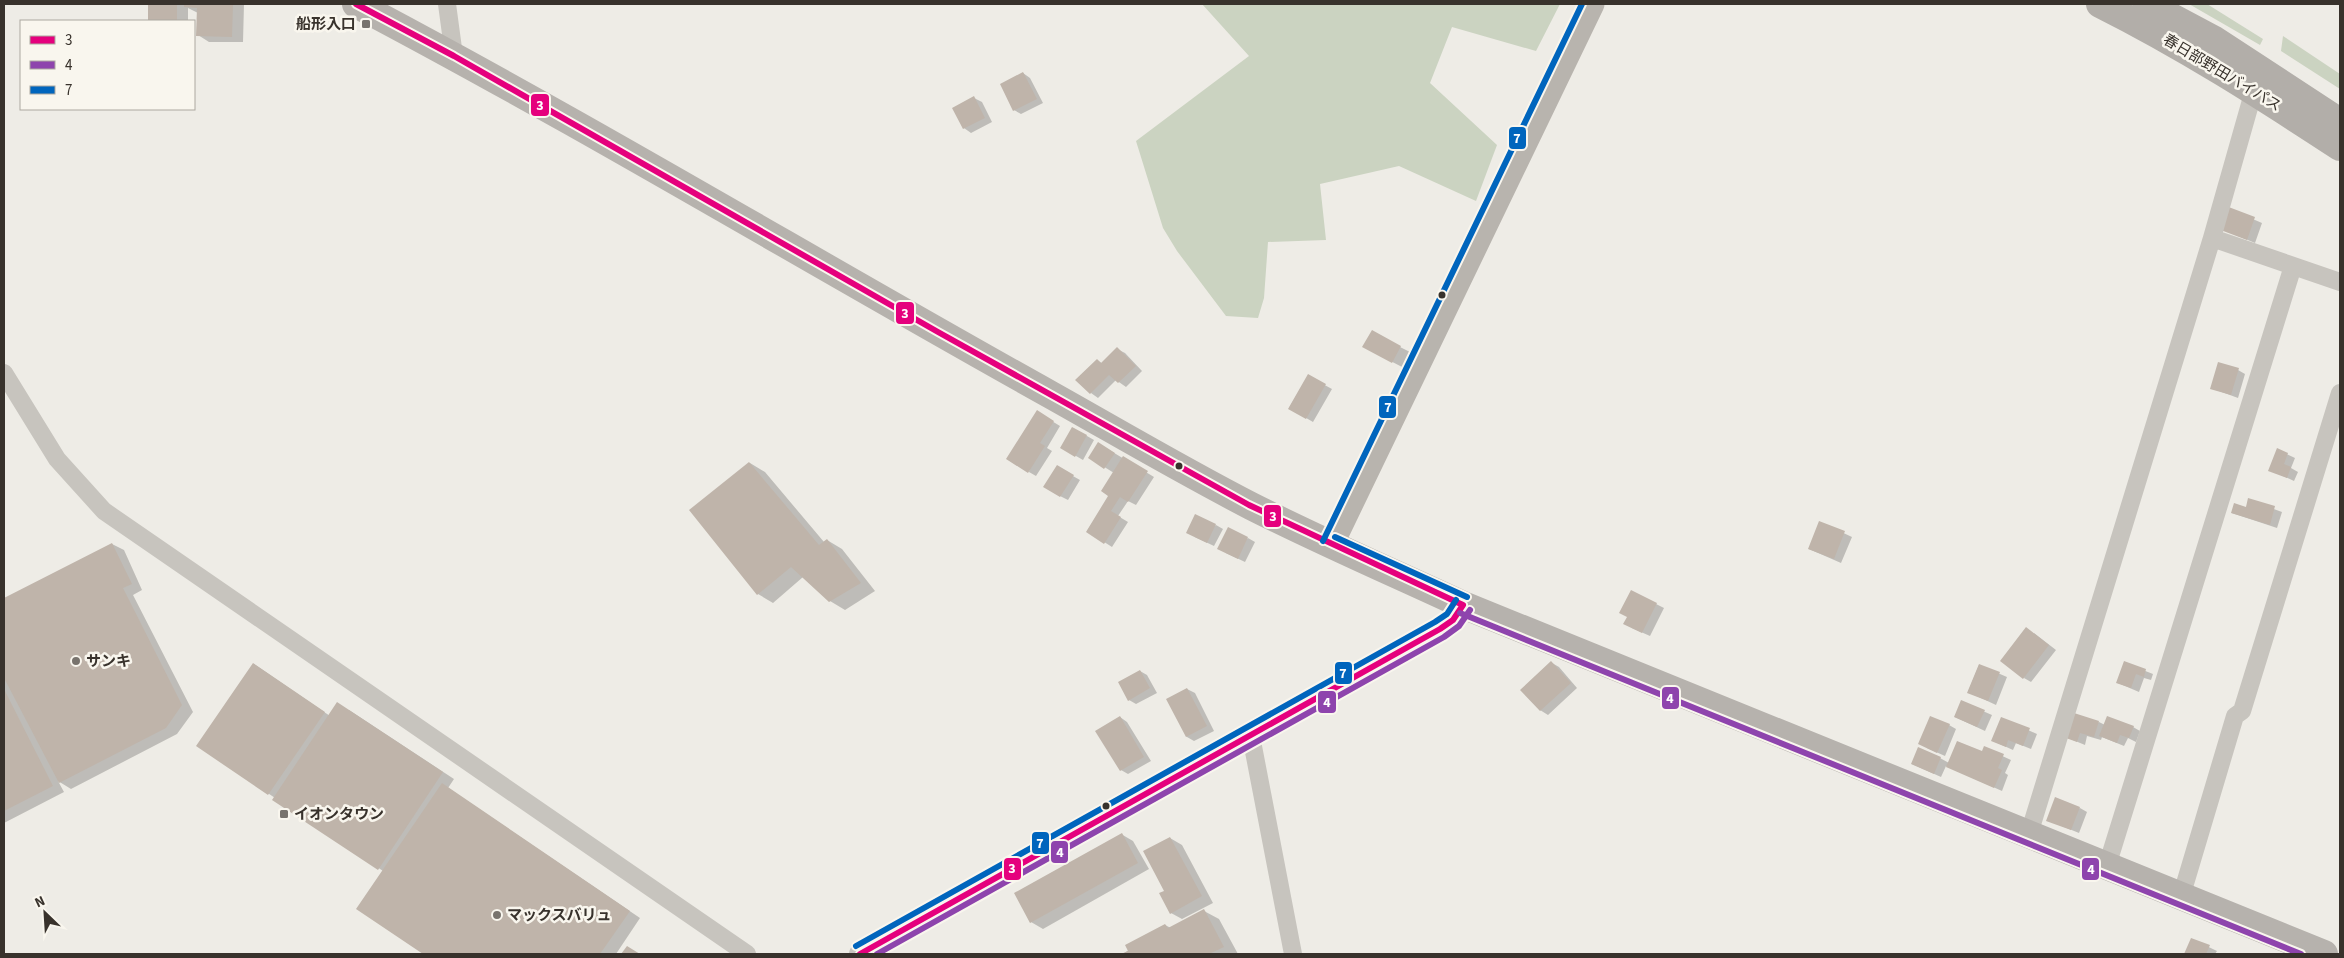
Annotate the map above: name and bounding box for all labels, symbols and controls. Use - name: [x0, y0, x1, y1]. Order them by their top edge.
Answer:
- place label: 船形入口: [296, 14, 356, 35]
- marker: 船形入口: [360, 18, 372, 30]
- legend: [20, 20, 195, 110]
- street label: 春日部野田バイパス: [2159, 29, 2285, 117]
- text: 3: [65, 30, 72, 51]
- text: 4: [65, 55, 73, 76]
- text: 7: [65, 80, 72, 101]
- line badge: 3: [530, 93, 550, 117]
- text: 3: [536, 96, 544, 116]
- line badge: 7: [1508, 126, 1527, 150]
- text: 7: [1513, 129, 1521, 149]
- unlabelled marker: [1437, 290, 1447, 300]
- line badge: 3: [895, 301, 915, 325]
- text: 3: [901, 304, 909, 324]
- line badge: 7: [1378, 395, 1397, 419]
- text: 7: [1384, 398, 1392, 418]
- unlabelled marker: [1174, 461, 1184, 471]
- line badge: 3: [1263, 504, 1282, 528]
- text: 3: [1269, 507, 1277, 527]
- place label: サンキ: [86, 651, 131, 672]
- marker: サンキ: [70, 655, 82, 667]
- line badge: 7: [1334, 661, 1353, 685]
- text: 7: [1339, 664, 1347, 684]
- line badge: 4: [1661, 686, 1680, 710]
- text: 4: [1666, 689, 1674, 709]
- line badge: 4: [1317, 690, 1337, 714]
- text: 4: [1323, 693, 1331, 713]
- unlabelled marker: [1101, 801, 1111, 811]
- place label: イオンタウン: [294, 804, 384, 825]
- marker: イオンタウン: [278, 808, 290, 820]
- line badge: 7: [1031, 831, 1050, 855]
- text: 7: [1036, 834, 1044, 854]
- line badge: 4: [1050, 840, 1069, 864]
- text: 4: [1056, 843, 1064, 863]
- line badge: 3: [1003, 857, 1022, 881]
- line badge: 4: [2081, 857, 2100, 881]
- text: 3: [1008, 859, 1016, 879]
- text: 4: [2087, 860, 2095, 880]
- north arrow: [20, 888, 70, 938]
- text: N: [31, 891, 48, 913]
- place label: マックスバリュ: [507, 905, 612, 926]
- marker: マックスバリュ: [491, 909, 503, 921]

